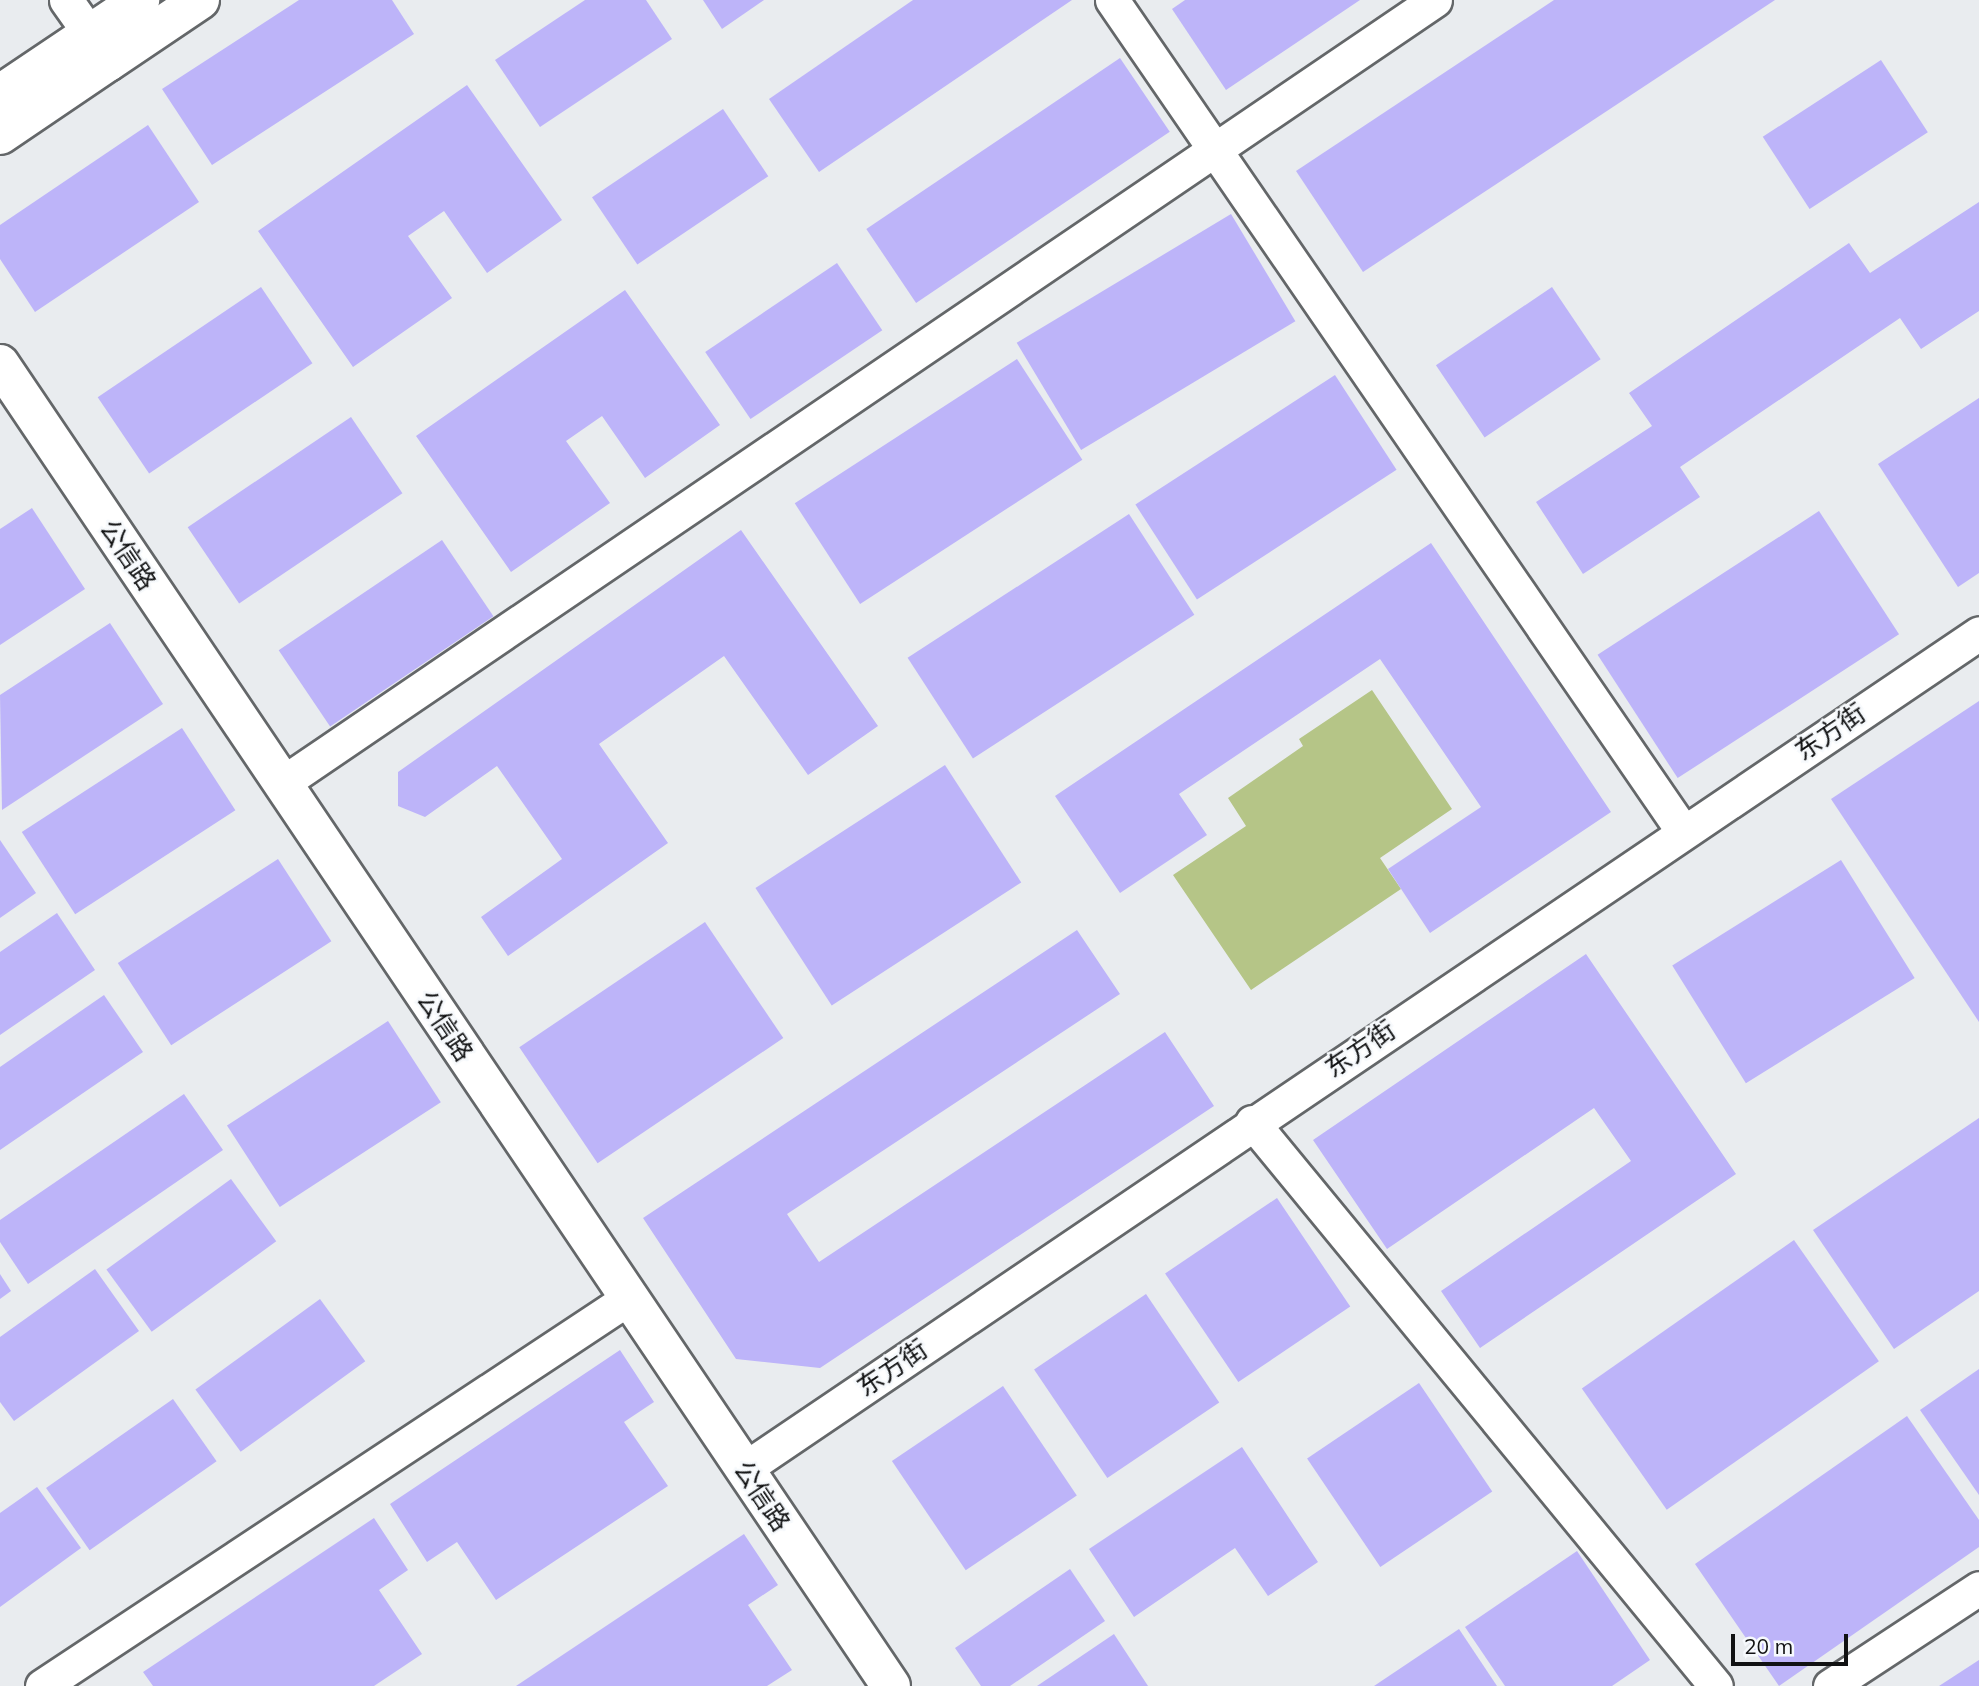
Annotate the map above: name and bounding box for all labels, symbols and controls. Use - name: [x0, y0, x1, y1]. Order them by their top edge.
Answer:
- street label: 公信路: [93, 514, 163, 596]
- street label: 东方街: [1789, 697, 1871, 767]
- street label: 公信路: [410, 985, 480, 1067]
- street label: 东方街: [1319, 1014, 1401, 1084]
- street label: 东方街: [851, 1333, 933, 1403]
- street label: 公信路: [727, 1455, 797, 1537]
- scale bar: [1734, 1620, 1851, 1664]
- text: 20 m: [1744, 1633, 1793, 1659]

